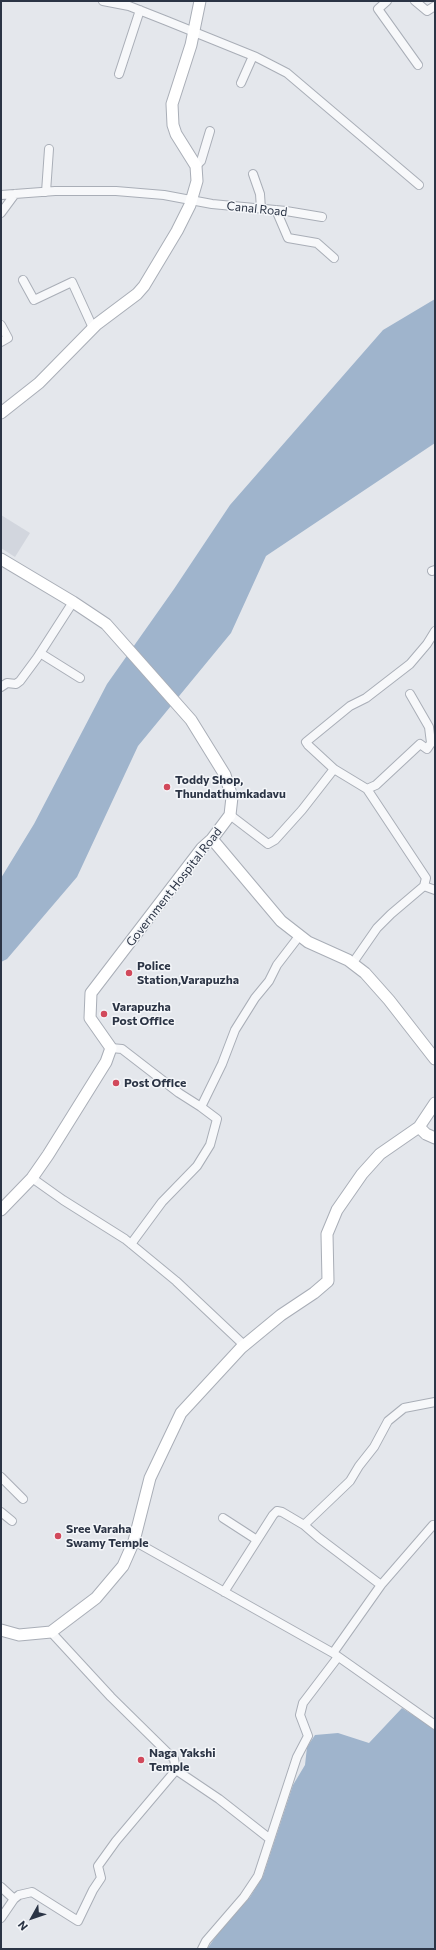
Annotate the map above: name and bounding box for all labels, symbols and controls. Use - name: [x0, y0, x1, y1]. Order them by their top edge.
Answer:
- street label: Canal Road: [226, 199, 288, 219]
- place label: Toddy Shop, Thundathumkadavu: [175, 773, 286, 801]
- marker: Toddy Shop, Thundathumkadavu: [162, 782, 172, 792]
- street label: Government Hospital Road: [123, 825, 225, 949]
- place label: Police Station,Varapuzha: [137, 959, 239, 987]
- marker: Police Station,Varapuzha: [124, 968, 134, 978]
- place label: Varapuzha Post Office: [112, 1000, 174, 1028]
- marker: Varapuzha Post Office: [99, 1009, 109, 1019]
- place label: Post Office: [124, 1076, 186, 1090]
- marker: Post Office: [111, 1078, 121, 1088]
- place label: Sree Varaha Swamy Temple: [66, 1522, 149, 1550]
- marker: Sree Varaha Swamy Temple: [53, 1531, 63, 1541]
- place label: Naga Yakshi Temple: [149, 1746, 216, 1774]
- marker: Naga Yakshi Temple: [136, 1755, 146, 1765]
- north arrow: [12, 1898, 52, 1938]
- text: N: [15, 1919, 30, 1933]

